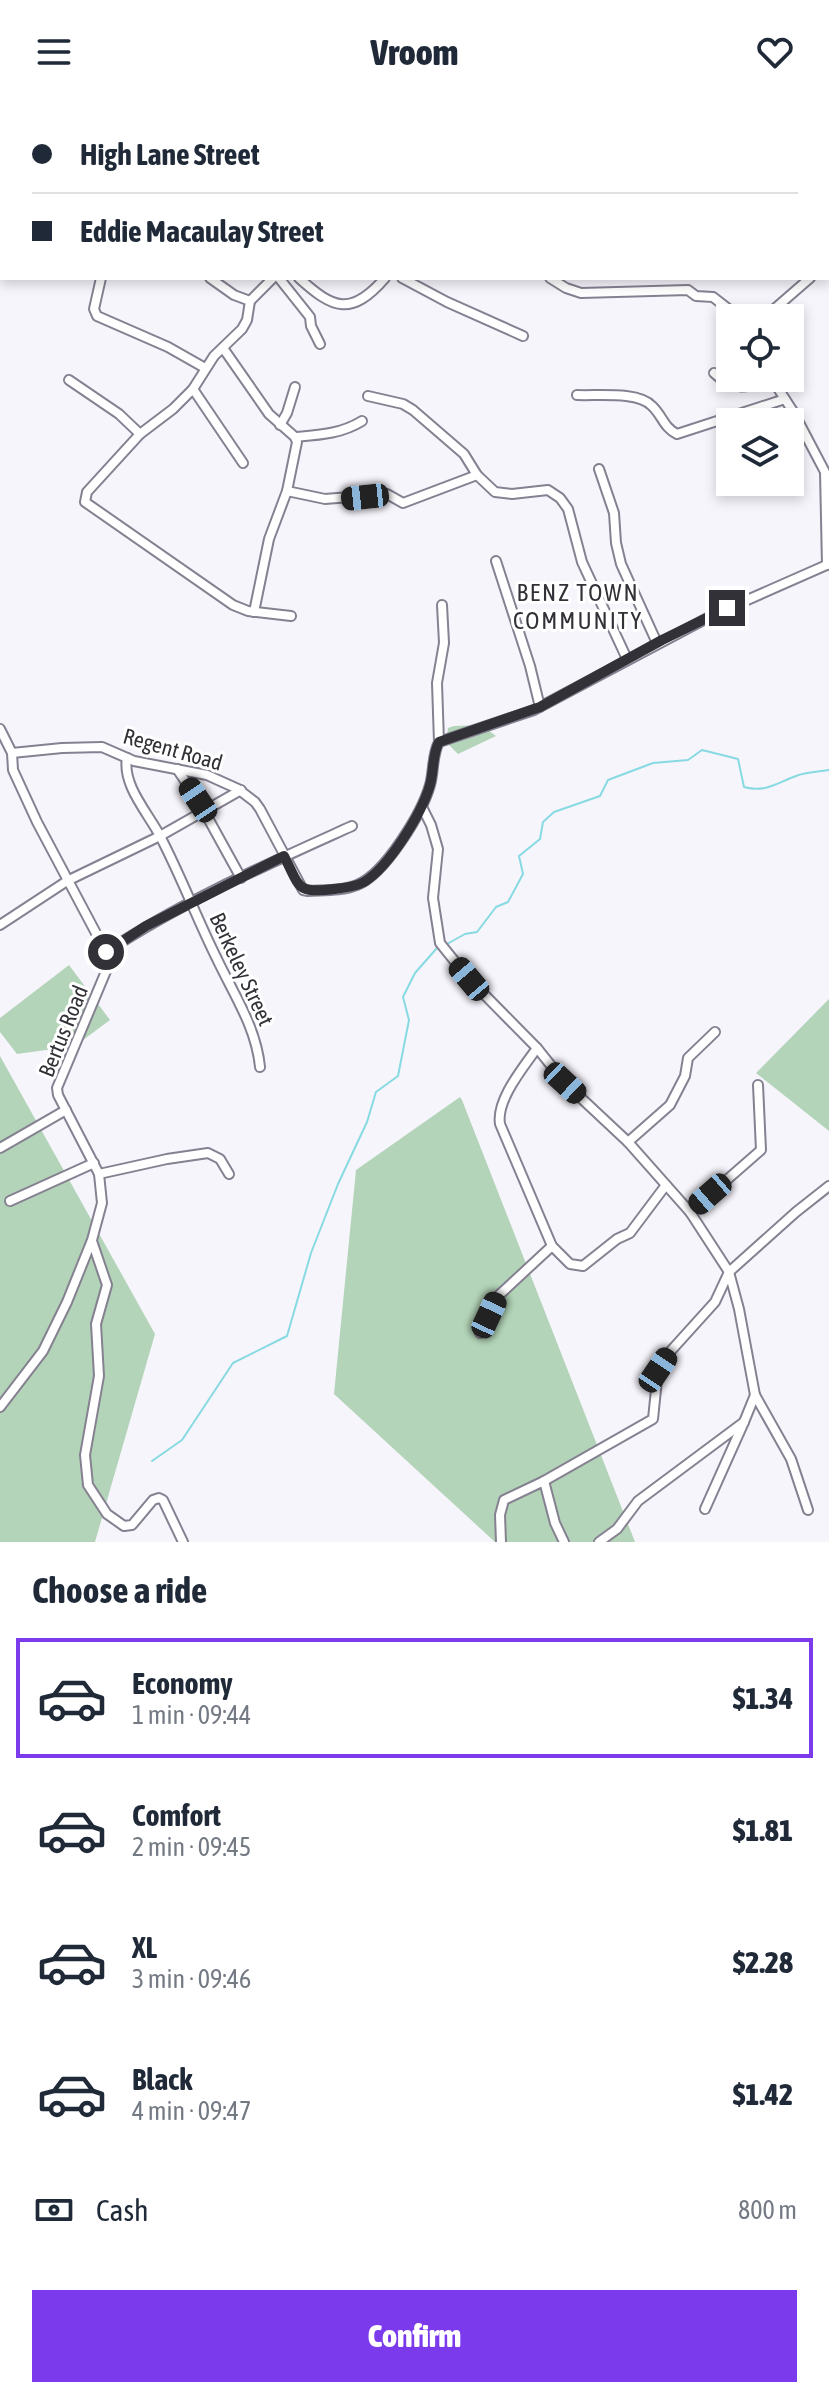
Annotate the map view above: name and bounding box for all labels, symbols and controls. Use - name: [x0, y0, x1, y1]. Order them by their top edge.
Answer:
- icon: menu: [32, 30, 76, 74]
- icon: heart: [753, 30, 797, 74]
- text: Vroom: [370, 31, 459, 73]
- text: High Lane Street: [80, 137, 260, 171]
- text: Eddie Macaulay Street: [80, 214, 324, 248]
- map controls: [716, 304, 804, 496]
- button: locate: [716, 304, 804, 392]
- button: layers: [716, 408, 804, 496]
- car: [340, 483, 390, 511]
- district label: BENZ TOWN COMMUNITY: [513, 579, 643, 634]
- route end: [709, 590, 745, 626]
- street label: Regent Road: [120, 722, 226, 776]
- car: [175, 773, 221, 827]
- street label: Berkeley Street: [204, 908, 280, 1030]
- route start: [88, 934, 124, 970]
- car: [444, 953, 494, 1005]
- street label: Bertus Road: [33, 981, 93, 1081]
- car: [539, 1058, 591, 1108]
- car: [684, 1169, 736, 1219]
- car: [468, 1288, 510, 1342]
- car: [635, 1343, 681, 1397]
- text: Choose a ride: [32, 1569, 207, 1611]
- icon: car: [36, 1662, 108, 1734]
- text: Economy: [132, 1666, 233, 1700]
- text: $1.34: [733, 1681, 793, 1715]
- text: 1 min · 09:44: [132, 1700, 251, 1730]
- icon: car: [36, 1794, 108, 1866]
- text: Comfort: [132, 1798, 221, 1832]
- text: $1.81: [733, 1813, 793, 1847]
- text: 2 min · 09:45: [132, 1832, 251, 1862]
- icon: car: [36, 1926, 108, 1998]
- text: XL: [132, 1930, 157, 1964]
- text: $2.28: [733, 1945, 793, 1979]
- text: 3 min · 09:46: [132, 1964, 251, 1994]
- icon: car: [36, 2058, 108, 2130]
- text: Black: [132, 2062, 192, 2096]
- text: $1.42: [733, 2077, 793, 2111]
- text: 4 min · 09:47: [132, 2096, 251, 2126]
- icon: cash: [32, 2188, 76, 2232]
- text: Cash: [96, 2193, 149, 2227]
- text: 800 m: [738, 2195, 797, 2225]
- button: Confirm: [32, 2290, 797, 2382]

